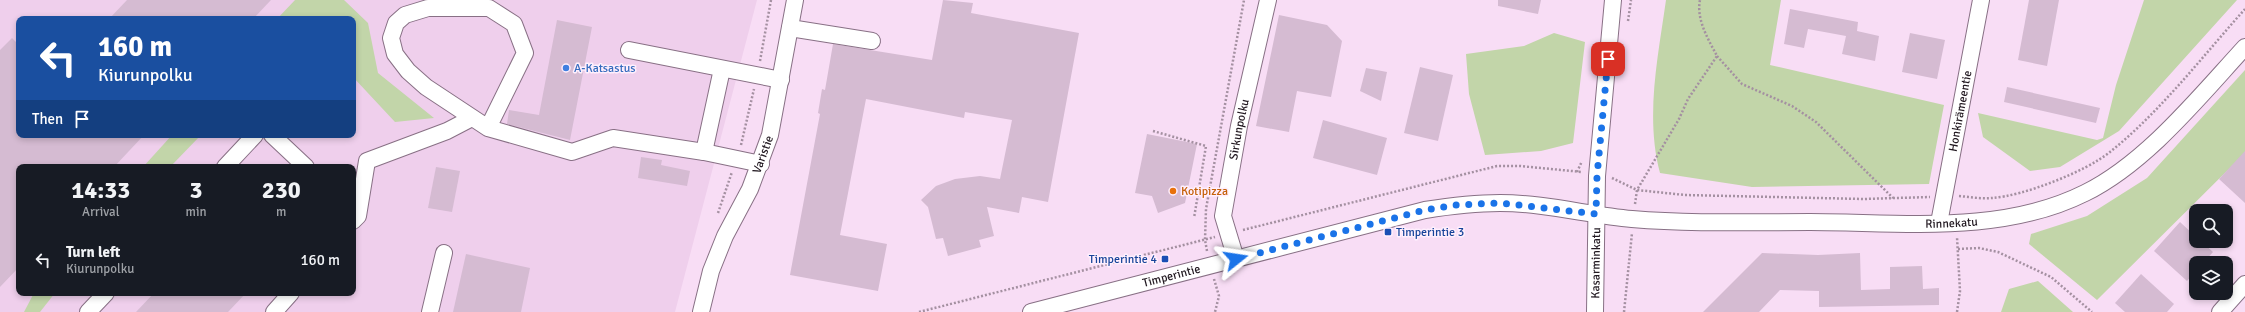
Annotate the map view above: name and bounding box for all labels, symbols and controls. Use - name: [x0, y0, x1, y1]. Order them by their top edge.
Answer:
- text: 160 m: [98, 30, 172, 64]
- icon: left: [32, 32, 84, 84]
- pin: [1591, 42, 1625, 76]
- icon: arrive: [1597, 48, 1619, 70]
- place label: A-Katsastus: [574, 61, 635, 76]
- marker: A-Katsastus: [561, 63, 571, 73]
- text: Kiurunpolku: [98, 64, 193, 86]
- street label: Honkirämeentie: [1945, 69, 1975, 153]
- street label: Sirkunpolku: [1226, 97, 1253, 161]
- icon: arrive: [71, 108, 93, 130]
- text: Then: [32, 110, 63, 128]
- street label: Varistie: [749, 133, 777, 175]
- text: 14:33: [71, 175, 130, 205]
- text: 3: [190, 175, 202, 205]
- text: 230: [262, 175, 301, 205]
- place label: Kotipizza: [1181, 184, 1228, 199]
- marker: Kotipizza: [1168, 186, 1178, 196]
- text: Arrival: [82, 204, 119, 220]
- text: min: [186, 204, 207, 220]
- text: m: [276, 204, 286, 220]
- map controls: [2189, 204, 2233, 300]
- button: search: [2189, 204, 2233, 248]
- street label: Rinnekatu: [1925, 214, 1978, 231]
- place label: Timperintie 3: [1396, 225, 1464, 240]
- marker: Timperintie 3: [1383, 227, 1393, 237]
- street label: Kasarminkatu: [1588, 227, 1604, 299]
- position arrow: [1215, 238, 1257, 280]
- text: Turn left: [66, 243, 120, 261]
- icon: left: [32, 249, 54, 271]
- text: 160 m: [300, 251, 340, 269]
- place label: Timperintie 4: [1089, 252, 1158, 267]
- marker: Timperintie 4: [1160, 254, 1170, 264]
- button: layers: [2189, 256, 2233, 300]
- text: Kiurunpolku: [66, 261, 134, 277]
- street label: Timperintie: [1141, 261, 1202, 290]

